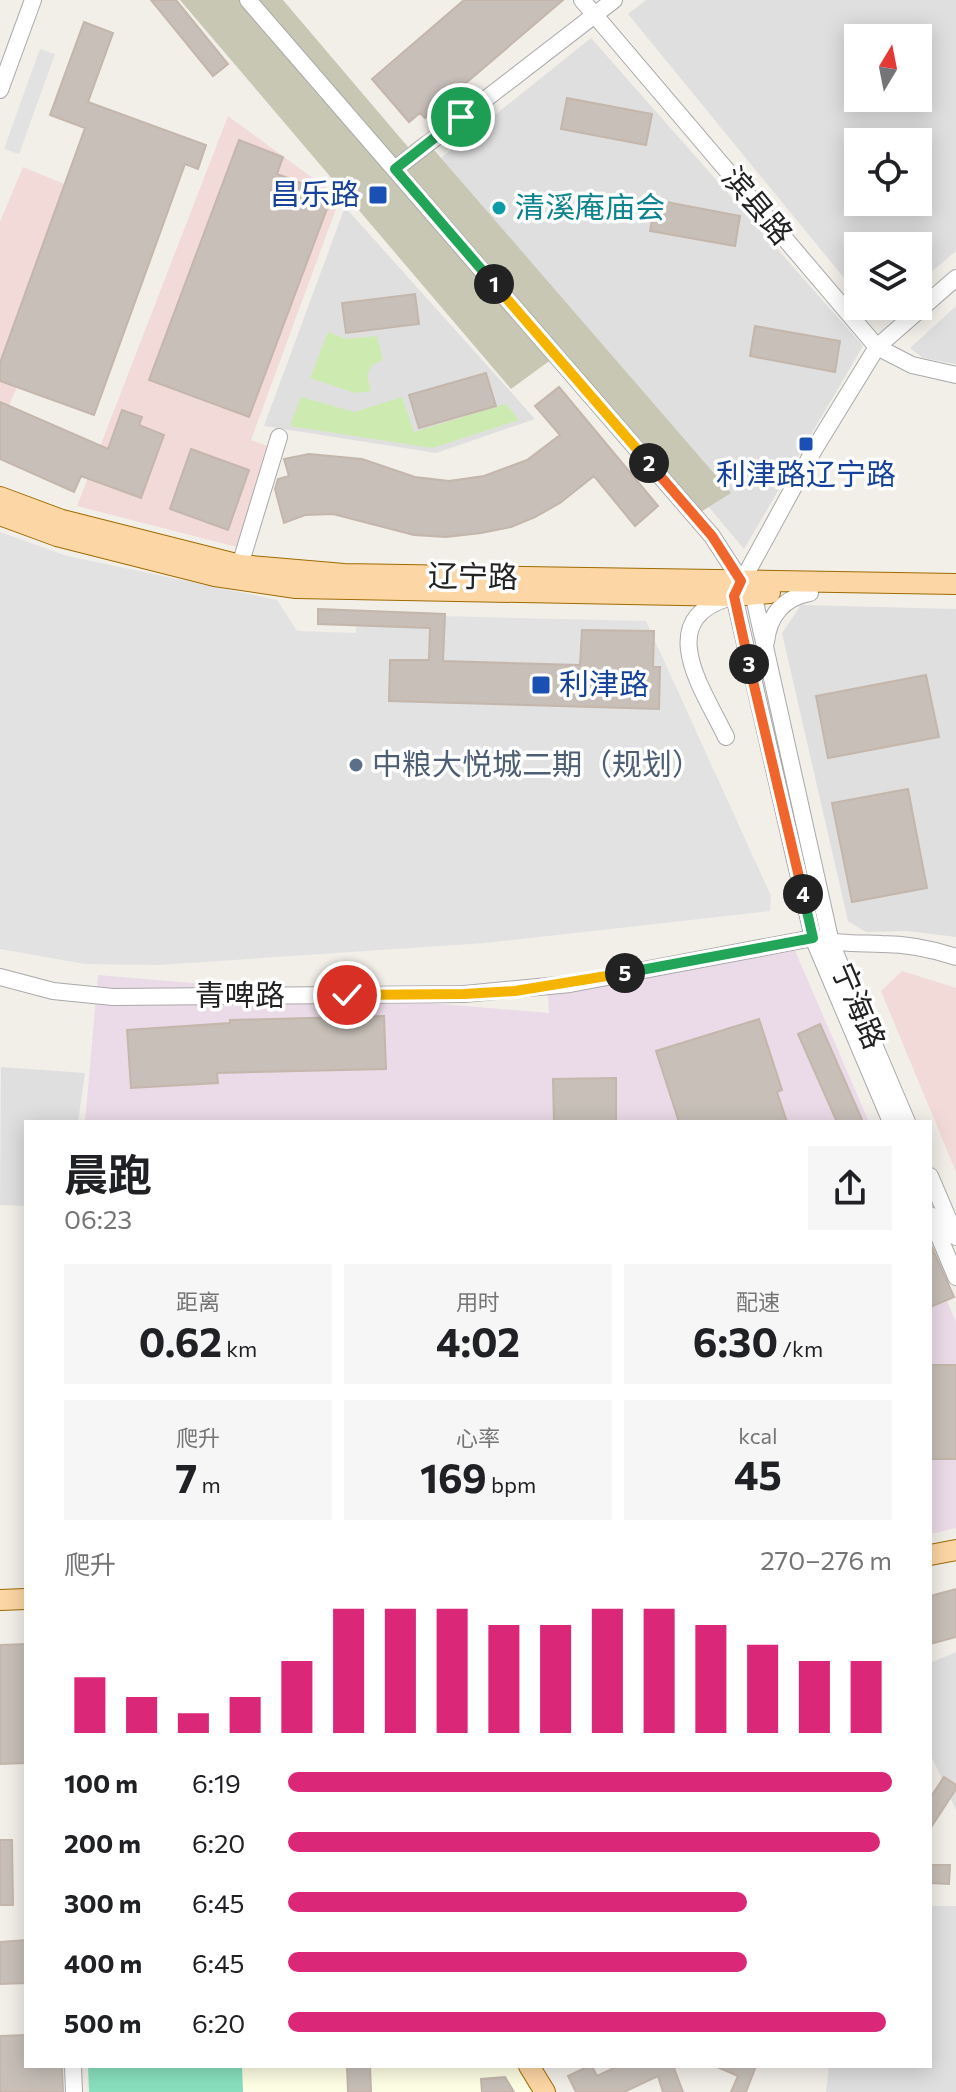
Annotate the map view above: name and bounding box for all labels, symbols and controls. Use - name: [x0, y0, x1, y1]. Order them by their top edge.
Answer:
- north arrow: [844, 24, 932, 112]
- map controls: [844, 24, 932, 320]
- pin: [427, 83, 495, 151]
- icon: arrive: [439, 95, 483, 139]
- button: locate: [844, 128, 932, 216]
- street label: 滨县路: [716, 158, 802, 251]
- place label: 昌乐路: [270, 174, 360, 211]
- marker: 昌乐路: [367, 184, 389, 206]
- place label: 清溪庵庙会: [515, 187, 665, 224]
- marker: 清溪庵庙会: [490, 199, 508, 217]
- button: layers: [844, 232, 932, 320]
- pin: 1: [474, 264, 514, 304]
- text: 1: [489, 270, 499, 297]
- marker: 利津路辽宁路: [797, 435, 815, 453]
- pin: 2: [629, 443, 669, 483]
- text: 2: [643, 449, 655, 476]
- place label: 利津路辽宁路: [716, 454, 896, 491]
- street label: 辽宁路: [428, 555, 518, 594]
- pin: 3: [729, 644, 769, 684]
- text: 3: [743, 650, 755, 677]
- place label: 利津路: [559, 664, 649, 701]
- marker: 利津路: [530, 674, 552, 696]
- place label: 中粮大悦城二期（规划）: [372, 744, 702, 781]
- marker: 中粮大悦城二期（规划）: [347, 756, 365, 774]
- pin: 4: [783, 874, 823, 914]
- text: 4: [796, 880, 810, 907]
- pin: 5: [605, 953, 645, 993]
- street label: 宁海路: [826, 956, 895, 1054]
- text: 5: [619, 959, 631, 986]
- pin: [313, 961, 381, 1029]
- icon: check: [325, 973, 369, 1017]
- street label: 青啤路: [195, 975, 285, 1012]
- text: 晨跑: [64, 1146, 152, 1200]
- button: share: [808, 1146, 892, 1230]
- text: 06:23: [64, 1203, 132, 1234]
- text: 距离: [176, 1288, 220, 1315]
- text: 用时: [456, 1288, 500, 1315]
- text: 配速: [736, 1288, 780, 1315]
- text: 0.62: [139, 1316, 222, 1365]
- text: 4:02: [436, 1316, 520, 1365]
- text: 6:30: [693, 1316, 778, 1365]
- text: km: [222, 1335, 257, 1362]
- text: /km: [778, 1335, 823, 1362]
- text: kcal: [738, 1422, 778, 1449]
- text: 爬升: [176, 1424, 220, 1451]
- text: 心率: [456, 1424, 500, 1451]
- text: 45: [734, 1449, 782, 1498]
- text: 7: [175, 1452, 197, 1501]
- text: 169: [420, 1452, 487, 1501]
- text: m: [197, 1471, 221, 1498]
- text: bpm: [487, 1471, 536, 1498]
- text: 270–276 m: [760, 1544, 892, 1575]
- text: 爬升: [64, 1548, 116, 1579]
- text: 100 m: [64, 1767, 138, 1798]
- text: 6:19: [192, 1767, 241, 1798]
- text: 200 m: [64, 1827, 141, 1858]
- text: 6:20: [192, 1827, 245, 1858]
- text: 300 m: [64, 1887, 141, 1918]
- text: 6:45: [192, 1887, 244, 1918]
- text: 400 m: [64, 1947, 142, 1978]
- text: 6:45: [192, 1947, 244, 1978]
- text: 500 m: [64, 2007, 141, 2038]
- text: 6:20: [192, 2007, 245, 2038]

